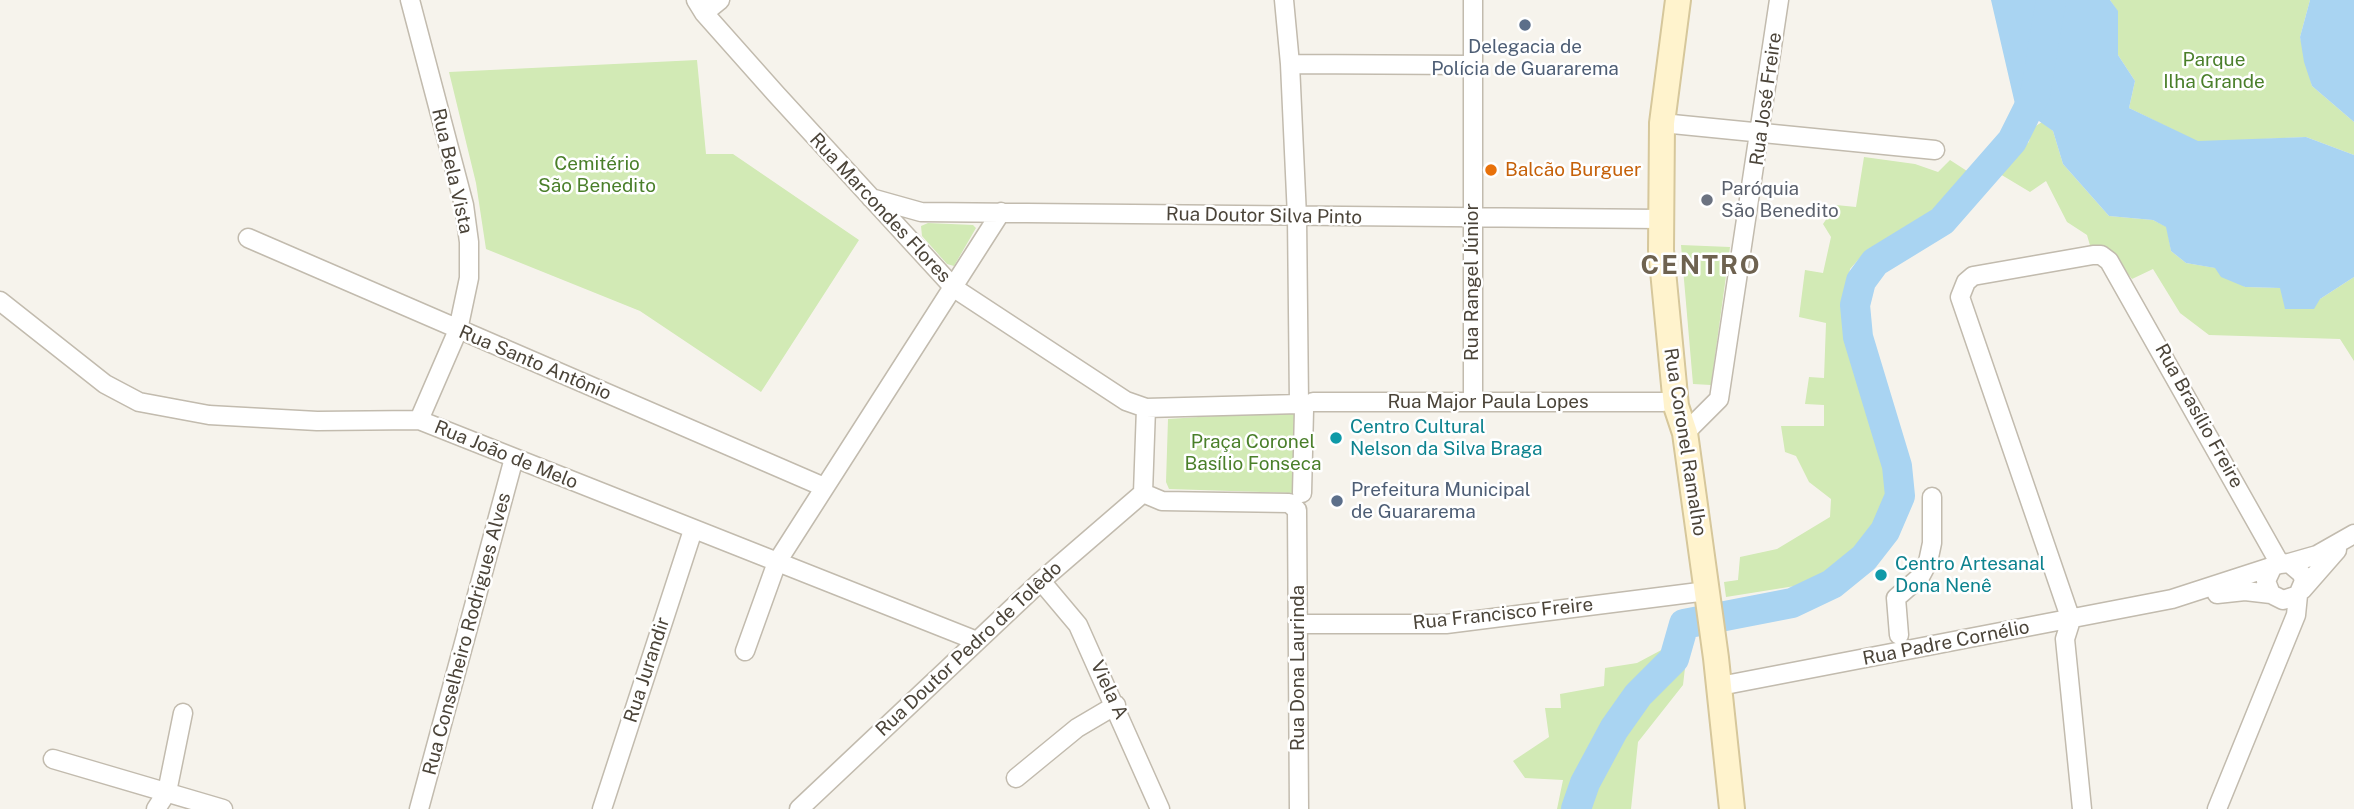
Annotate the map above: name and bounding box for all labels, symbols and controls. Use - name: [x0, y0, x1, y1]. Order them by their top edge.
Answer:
- marker: Delegacia de Polícia de Guararema: [1517, 17, 1533, 33]
- street label: Rua José Freire: [1745, 31, 1787, 167]
- place label: Delegacia de Polícia de Guararema: [1431, 36, 1619, 80]
- park label: Parque Ilha Grande: [2163, 49, 2265, 93]
- street label: Rua Bela Vista: [427, 106, 477, 236]
- street label: Rua Marcondes Flores: [805, 128, 955, 288]
- park label: Cemitério São Benedito: [538, 153, 656, 197]
- place label: Balcão Burguer: [1505, 159, 1641, 181]
- marker: Balcão Burguer: [1483, 162, 1499, 178]
- place label: Paróquia São Benedito: [1721, 178, 1839, 222]
- marker: Paróquia São Benedito: [1699, 192, 1715, 208]
- street label: Rua Doutor Silva Pinto: [1166, 203, 1362, 229]
- street label: Rua Rangel Júnior: [1461, 203, 1483, 361]
- district label: CENTRO: [1641, 250, 1761, 282]
- street label: Rua Santo Antônio: [455, 321, 615, 405]
- street label: Rua Brasílio Freire: [2150, 340, 2248, 492]
- street label: Rua Coronel Ramalho: [1659, 346, 1711, 538]
- street label: Rua Major Paula Lopes: [1387, 391, 1589, 413]
- street label: Rua João de Melo: [431, 416, 581, 494]
- place label: Centro Cultural Nelson da Silva Braga: [1350, 416, 1543, 460]
- marker: Centro Cultural Nelson da Silva Braga: [1328, 430, 1344, 446]
- park label: Praça Coronel Basílio Fonseca: [1185, 431, 1321, 475]
- place label: Prefeitura Municipal de Guararema: [1351, 479, 1530, 523]
- street label: Rua Conselheiro Rodrigues Alves: [418, 490, 516, 778]
- marker: Prefeitura Municipal de Guararema: [1329, 493, 1345, 509]
- place label: Centro Artesanal Dona Nenê: [1895, 553, 2045, 597]
- street label: Rua Doutor Pedro de Tolêdo: [871, 557, 1067, 741]
- marker: Centro Artesanal Dona Nenê: [1873, 567, 1889, 583]
- street label: Rua Dona Laurinda: [1287, 585, 1309, 751]
- street label: Rua Francisco Freire: [1412, 593, 1594, 635]
- street label: Rua Jurandir: [619, 614, 675, 726]
- street label: Rua Padre Cornélio: [1861, 616, 2031, 670]
- street label: Viela A: [1085, 657, 1133, 723]

